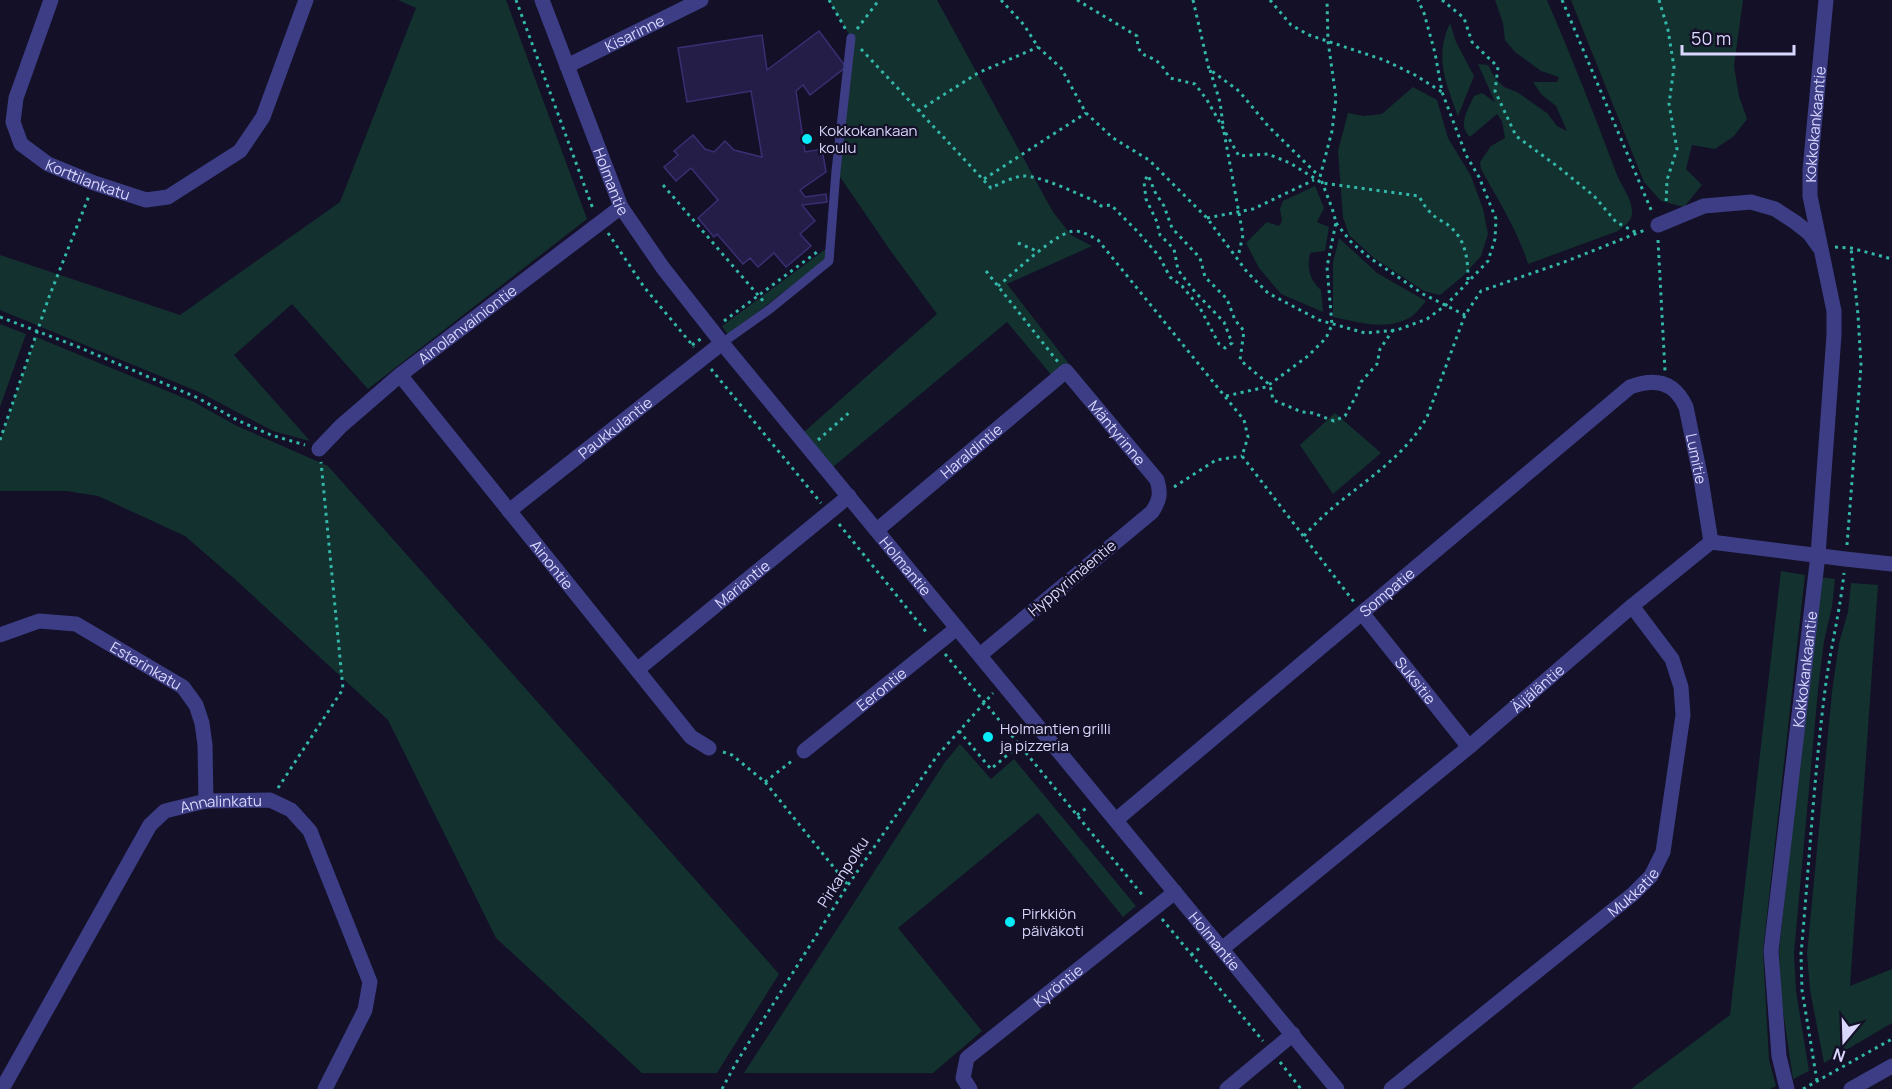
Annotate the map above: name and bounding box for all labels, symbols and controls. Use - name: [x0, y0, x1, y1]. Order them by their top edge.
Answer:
- street label: Kisarinne: [601, 9, 668, 56]
- scale bar: [1682, 18, 1794, 56]
- text: 50 m: [1691, 26, 1731, 50]
- street label: Kokkokankaantie: [1799, 65, 1830, 183]
- place label: Kokkokankaan koulu: [819, 120, 918, 158]
- marker: Kokkokankaan koulu: [800, 132, 814, 146]
- street label: Holmantie: [589, 144, 634, 220]
- street label: Korttilankatu: [42, 154, 133, 205]
- street label: Ainolanvainiontie: [413, 280, 521, 368]
- street label: Paukkulantie: [574, 391, 657, 463]
- street label: Mäntyrinne: [1084, 395, 1151, 470]
- street label: Haraldintie: [936, 418, 1007, 483]
- street label: Lumitie: [1681, 431, 1712, 486]
- street label: Holmantie: [875, 532, 937, 600]
- street label: Ainontie: [526, 535, 579, 594]
- street label: Hyppyrimäentie: [1023, 535, 1121, 621]
- street label: Mariantie: [710, 555, 774, 613]
- street label: Sompatie: [1355, 562, 1419, 621]
- street label: Kokkokankaantie: [1787, 610, 1822, 729]
- street label: Esterinkatu: [107, 636, 186, 695]
- street label: Suksitie: [1390, 652, 1441, 708]
- street label: Äijäläntie: [1506, 659, 1569, 717]
- street label: Eerontie: [852, 662, 911, 716]
- place label: Holmantien grilli ja pizzeria: [999, 718, 1111, 756]
- marker: Holmantien grilli ja pizzeria: [981, 730, 995, 744]
- street label: Annalinkatu: [178, 790, 262, 817]
- street label: Pirkanpolku: [812, 833, 874, 911]
- street label: Mukkatie: [1603, 865, 1664, 921]
- place label: Pirkkiön päiväkoti: [1022, 903, 1084, 941]
- street label: Holmantie: [1184, 907, 1246, 975]
- marker: Pirkkiön päiväkoti: [1003, 915, 1017, 929]
- street label: Kyröntie: [1029, 959, 1087, 1011]
- north arrow: [1814, 1011, 1874, 1071]
- text: N: [1830, 1043, 1848, 1067]

